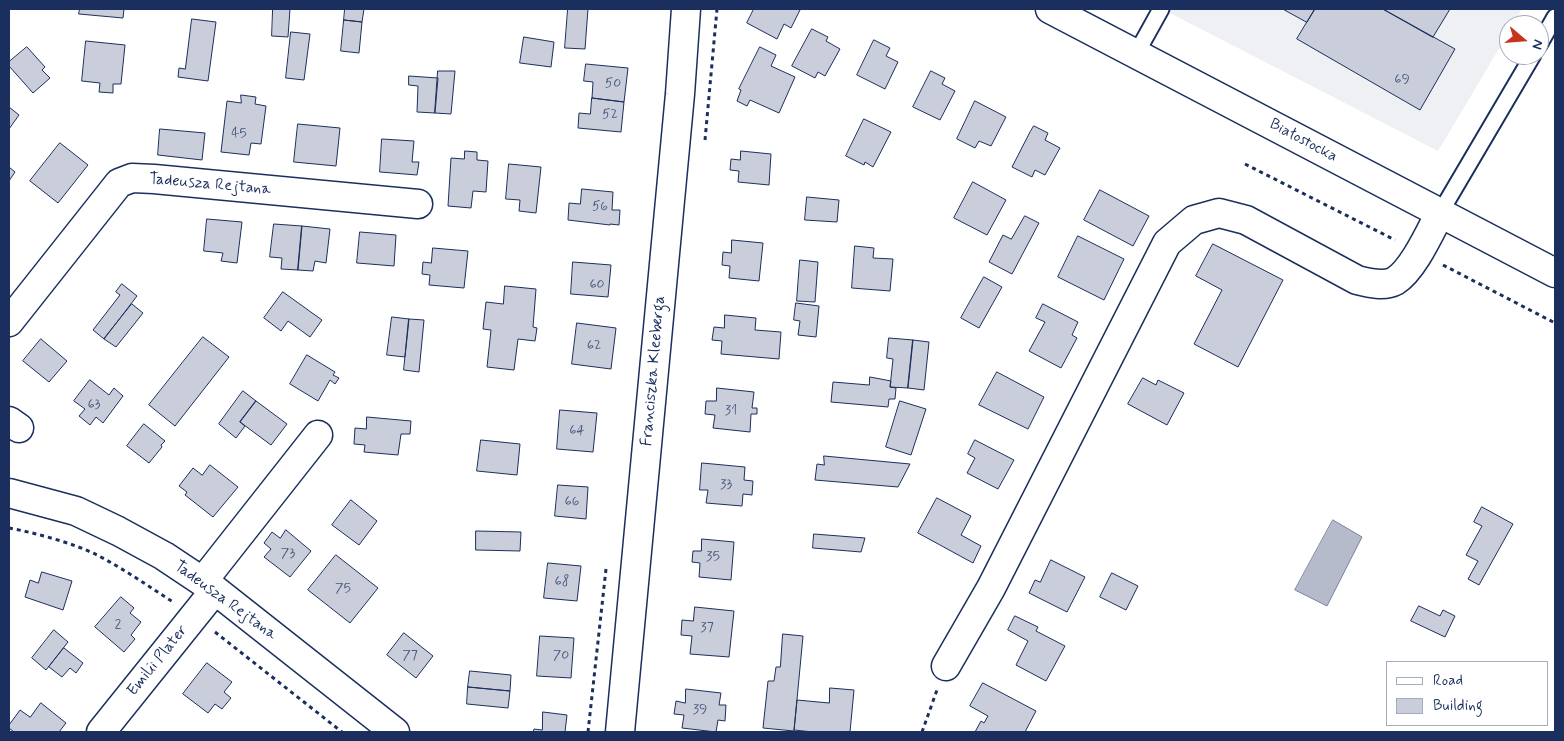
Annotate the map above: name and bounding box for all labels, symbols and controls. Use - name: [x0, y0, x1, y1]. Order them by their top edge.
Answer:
- north arrow: [1499, 15, 1549, 65]
- text: N: [1527, 37, 1547, 52]
- house number: 69: [1394, 72, 1410, 88]
- house number: 50: [605, 76, 621, 92]
- house number: 52: [602, 107, 618, 123]
- street label: Białostocka: [1266, 115, 1340, 167]
- house number: 45: [231, 126, 247, 142]
- street label: Tadeusza Rejtana: [148, 170, 272, 200]
- house number: 56: [592, 199, 608, 215]
- house number: 60: [589, 277, 605, 293]
- street label: Franciszka Kleeberga: [638, 295, 670, 447]
- house number: 62: [587, 338, 601, 354]
- house number: 63: [87, 397, 101, 413]
- house number: 31: [725, 403, 737, 419]
- house number: 64: [569, 423, 585, 439]
- house number: 33: [720, 477, 732, 493]
- house number: 66: [565, 494, 579, 510]
- house number: 73: [281, 546, 295, 562]
- house number: 35: [706, 549, 720, 565]
- street label: Tadeusza Rejtana: [170, 557, 280, 645]
- house number: 68: [555, 574, 569, 590]
- house number: 75: [335, 581, 351, 597]
- house number: 2: [115, 617, 121, 633]
- house number: 37: [700, 620, 714, 636]
- street label: Emilii Plater: [124, 622, 192, 700]
- house number: 77: [402, 648, 418, 664]
- house number: 70: [553, 648, 569, 664]
- legend: [1386, 661, 1549, 726]
- text: Road: [1433, 671, 1463, 691]
- text: Building: [1433, 696, 1483, 716]
- house number: 39: [693, 702, 707, 718]

